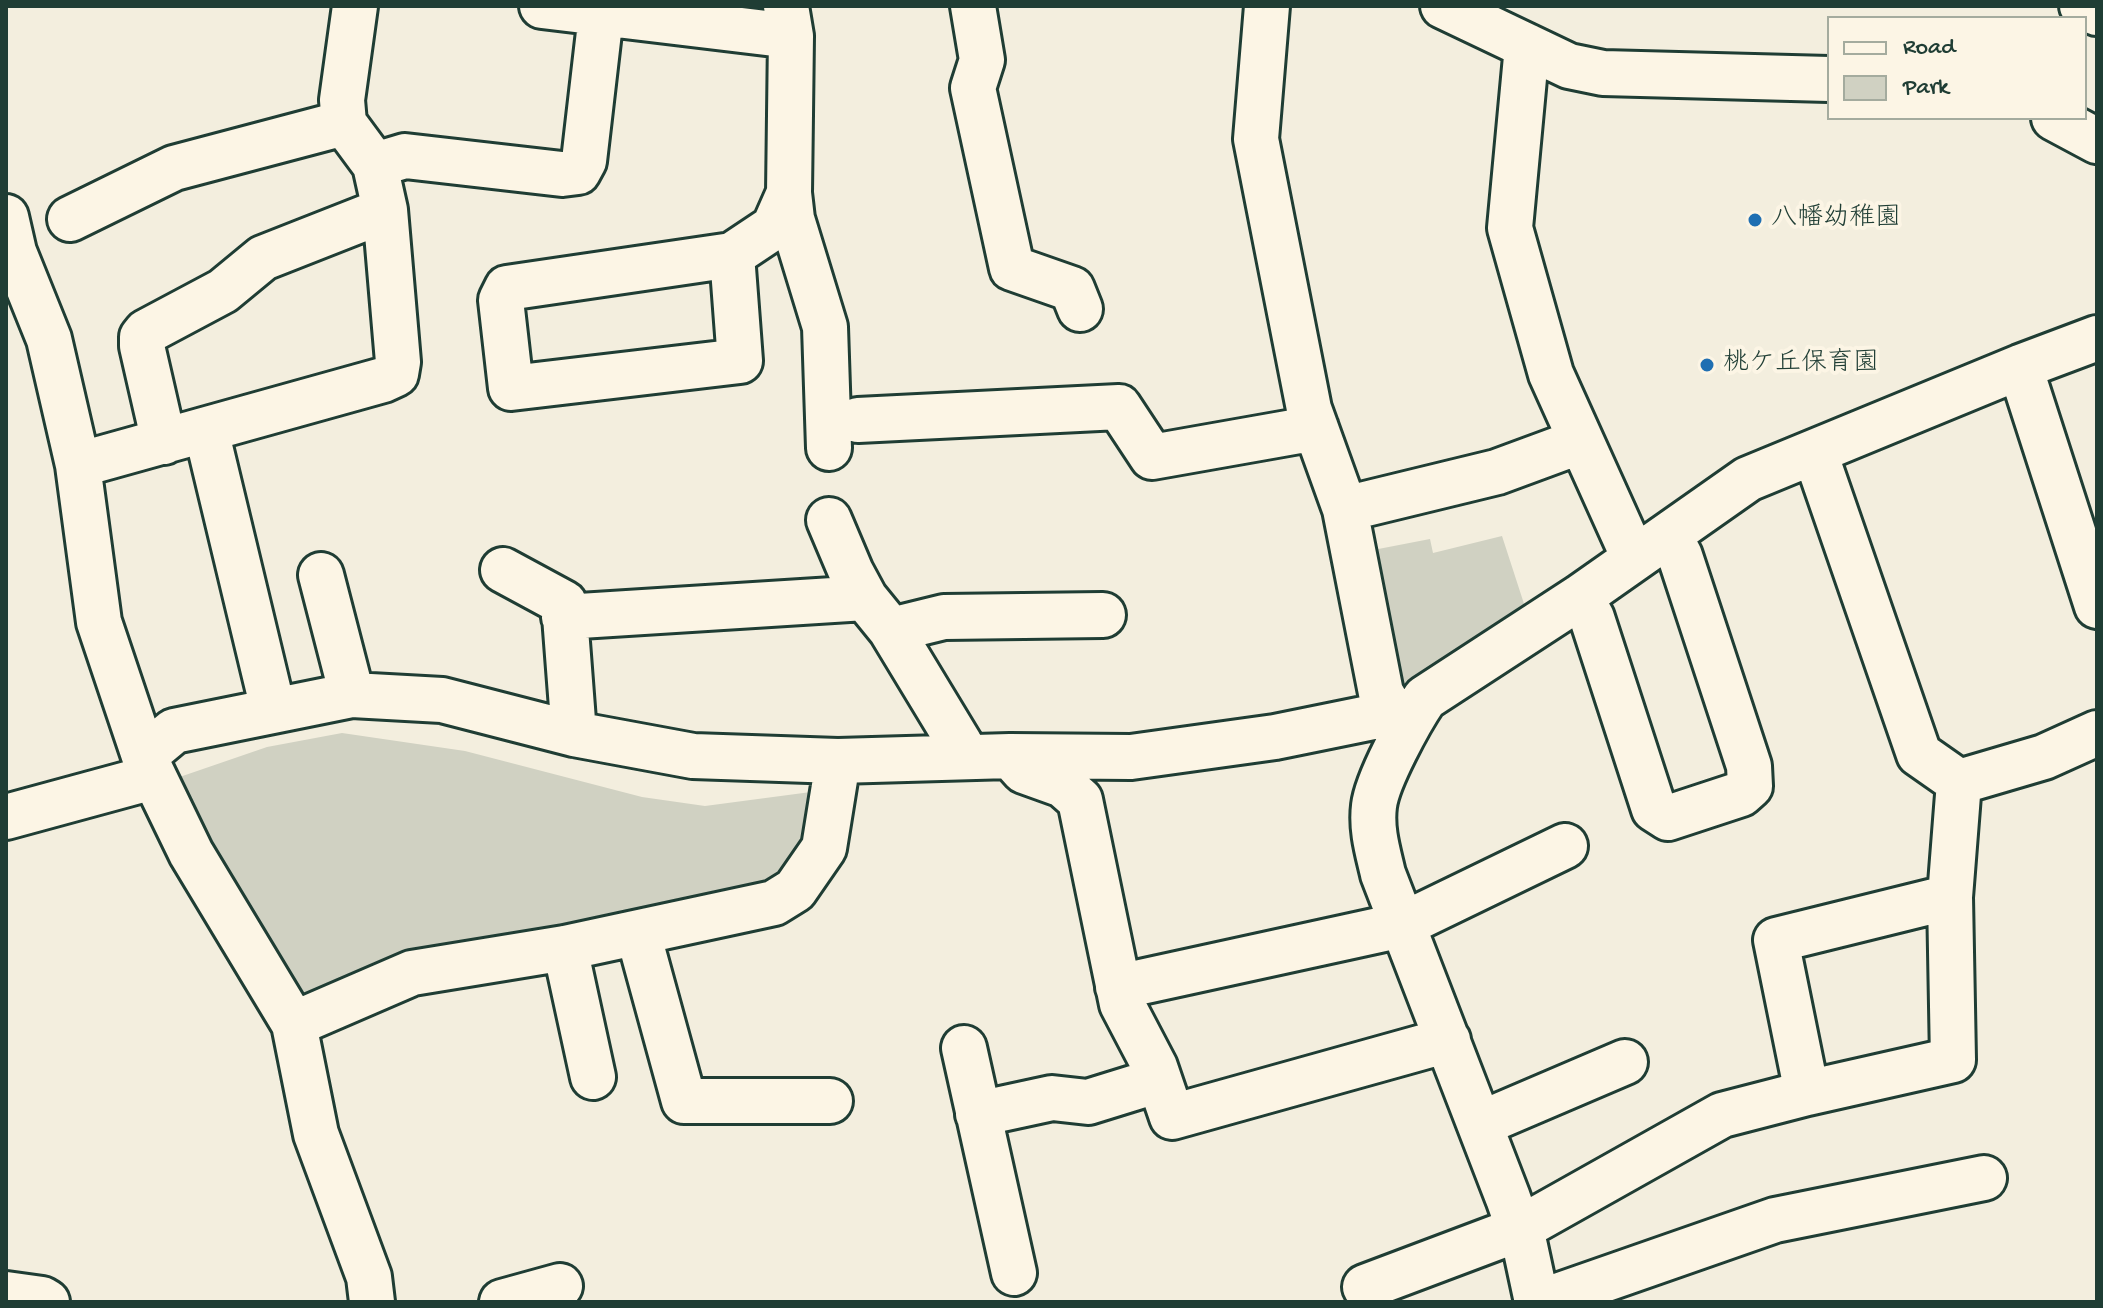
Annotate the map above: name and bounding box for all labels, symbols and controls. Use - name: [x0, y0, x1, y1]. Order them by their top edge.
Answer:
- legend: [1827, 16, 2087, 120]
- text: Road: [1903, 34, 1955, 63]
- text: Park: [1903, 74, 1949, 103]
- place label: 八幡幼稚園: [1771, 204, 1901, 236]
- marker: 八幡幼稚園: [1746, 211, 1764, 229]
- place label: 桃ケ丘保育園: [1723, 349, 1879, 381]
- marker: 桃ケ丘保育園: [1698, 356, 1716, 374]

